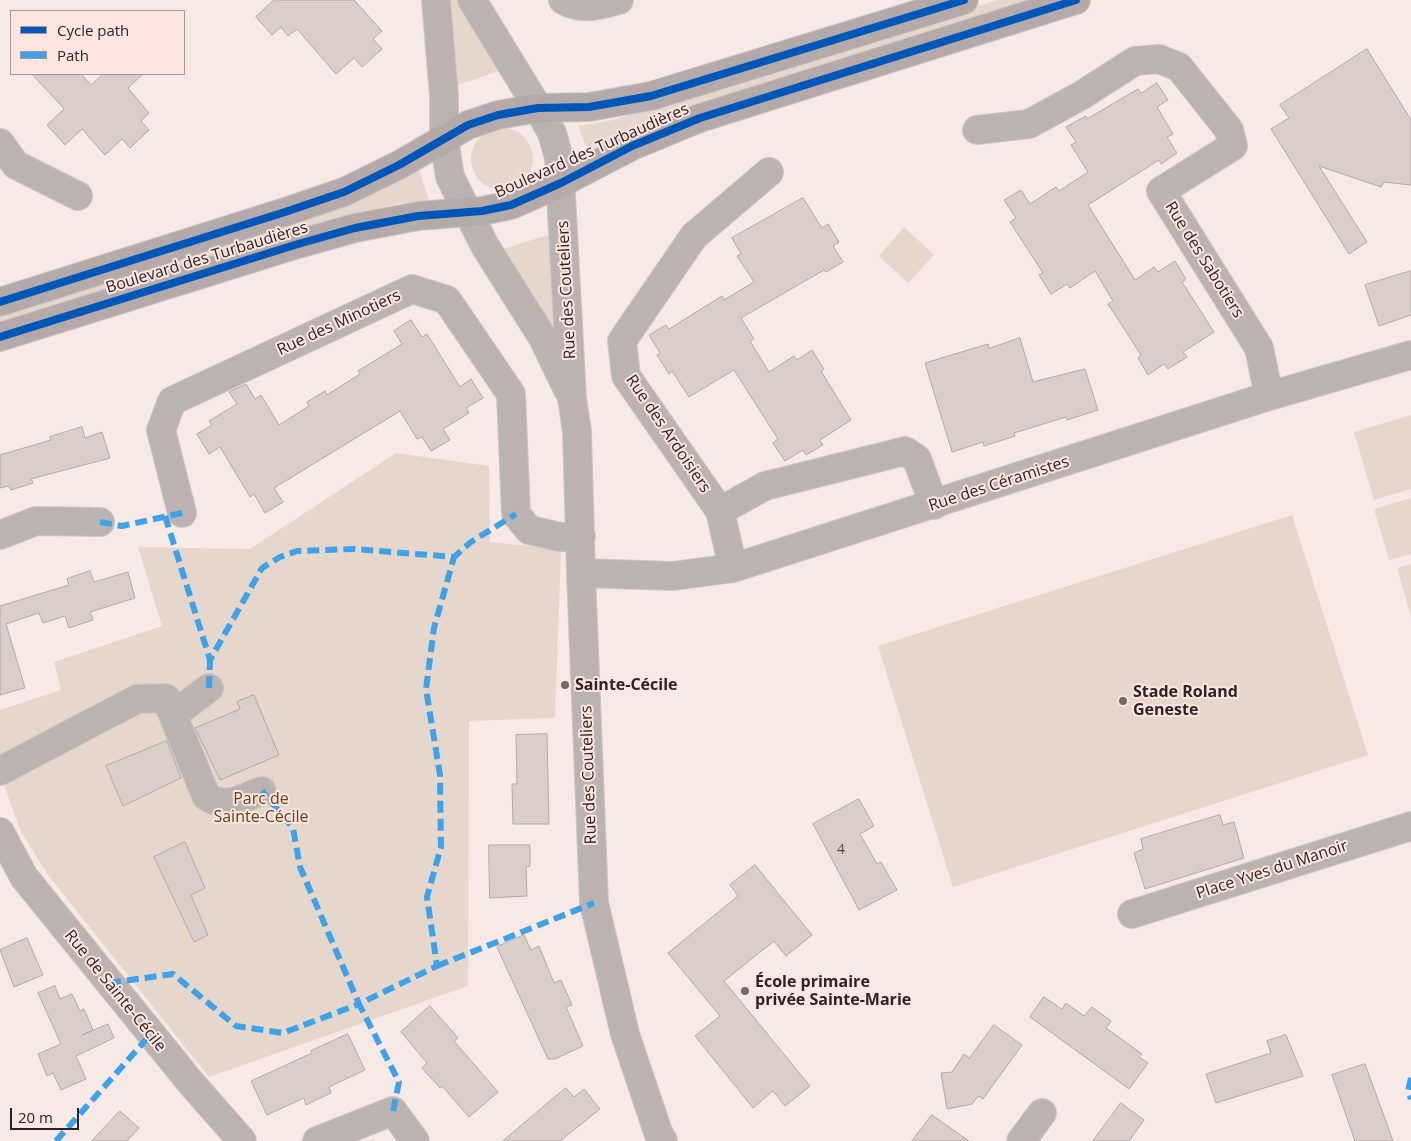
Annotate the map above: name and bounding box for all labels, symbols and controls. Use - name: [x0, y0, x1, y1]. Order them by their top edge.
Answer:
- legend: [10, 10, 185, 75]
- text: Cycle path: [57, 20, 129, 40]
- text: Path: [57, 45, 89, 65]
- street label: Boulevard des Turbaudières: [492, 99, 692, 203]
- street label: Rue des Sabotiers: [1161, 198, 1247, 322]
- street label: Boulevard des Turbaudières: [104, 218, 310, 298]
- street label: Rue des Couteliers: [554, 220, 580, 360]
- street label: Rue des Minotiers: [274, 286, 404, 360]
- street label: Rue des Ardoisiers: [621, 371, 715, 497]
- street label: Rue des Céramistes: [926, 452, 1072, 516]
- place label: Sainte-Cécile: [575, 675, 678, 695]
- marker: Sainte-Cécile: [559, 679, 571, 691]
- place label: Stade Roland Geneste: [1133, 682, 1238, 720]
- marker: Stade Roland Geneste: [1117, 695, 1129, 707]
- street label: Rue des Couteliers: [577, 705, 601, 845]
- park label: Parc de Sainte-Cécile: [213, 789, 309, 827]
- street label: Place Yves du Manoir: [1194, 836, 1350, 904]
- house number: 4: [837, 842, 845, 858]
- street label: Rue de Sainte-Cécile: [60, 926, 170, 1056]
- place label: École primaire privée Sainte-Marie: [755, 972, 911, 1010]
- marker: École primaire privée Sainte-Marie: [739, 985, 751, 997]
- scale bar: [12, 1098, 81, 1130]
- text: 20 m: [18, 1107, 53, 1127]

